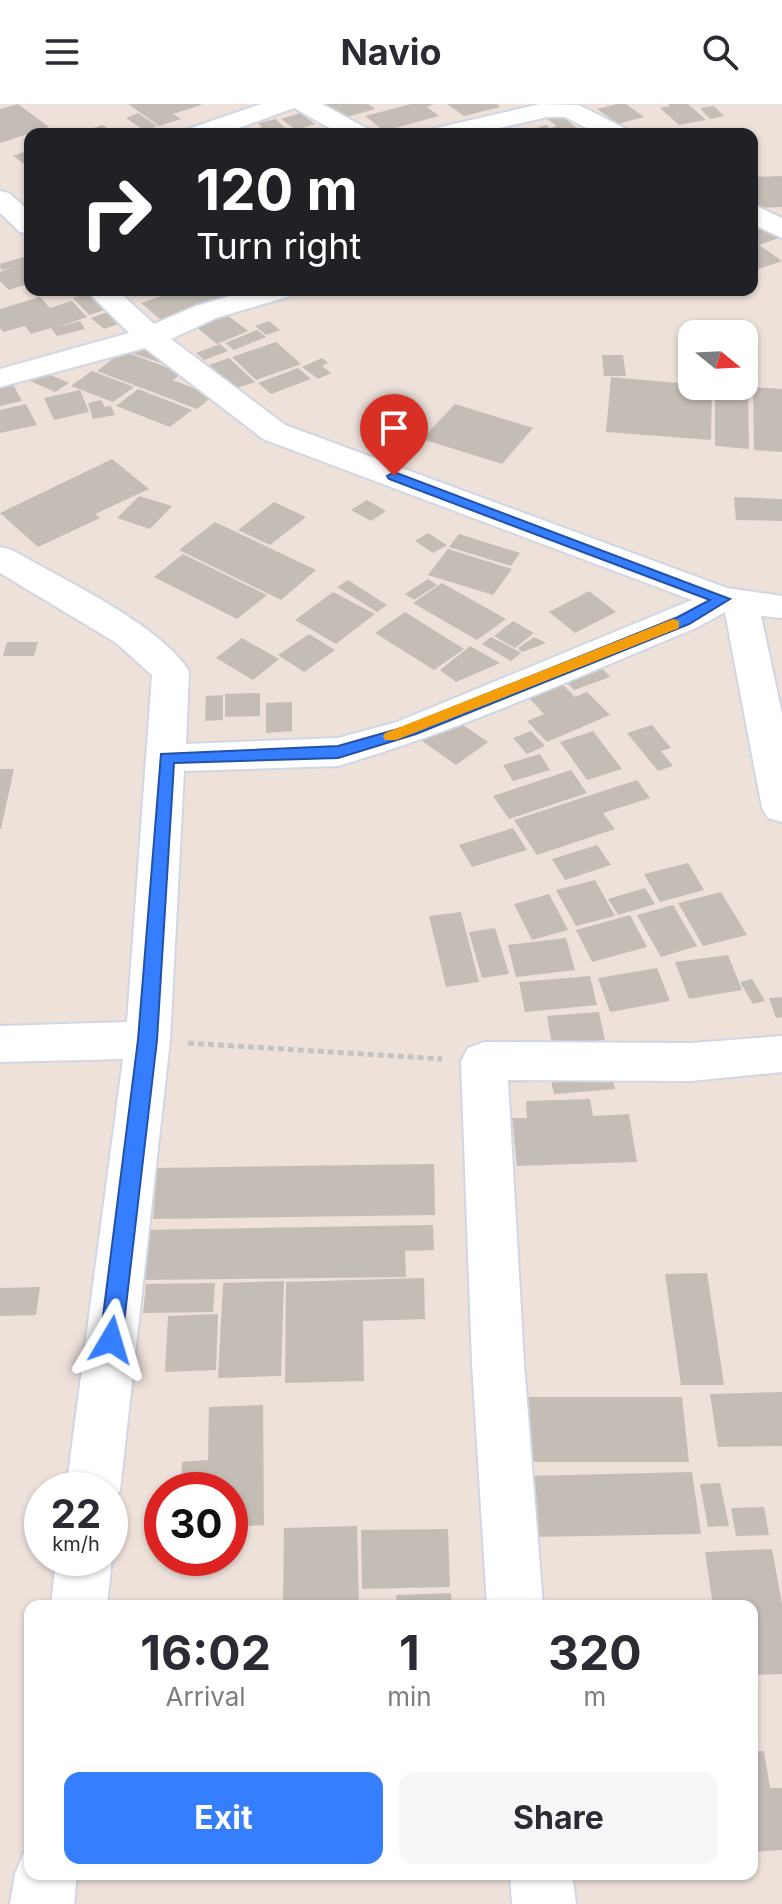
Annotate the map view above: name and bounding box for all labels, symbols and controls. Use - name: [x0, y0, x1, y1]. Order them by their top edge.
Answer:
- icon: menu: [40, 30, 84, 74]
- text: Navio: [340, 30, 442, 74]
- icon: search: [698, 30, 742, 74]
- text: 120 m: [196, 156, 358, 224]
- icon: right: [64, 160, 168, 264]
- text: Turn right: [196, 224, 361, 268]
- north arrow: [678, 320, 758, 400]
- map controls: [678, 320, 758, 400]
- pin: [360, 394, 428, 476]
- icon: arrive: [372, 406, 416, 450]
- position arrow: [69, 1298, 153, 1382]
- speed limit sign: 30: [144, 1472, 248, 1576]
- text: 22: [51, 1489, 101, 1538]
- text: km/h: [52, 1532, 100, 1556]
- text: 16:02: [140, 1623, 271, 1682]
- text: 1: [399, 1623, 420, 1682]
- text: 320: [548, 1623, 642, 1682]
- text: Arrival: [166, 1681, 246, 1712]
- text: min: [387, 1681, 432, 1712]
- text: m: [583, 1681, 606, 1712]
- button: Exit: [64, 1772, 383, 1864]
- button: Share: [399, 1772, 718, 1864]

